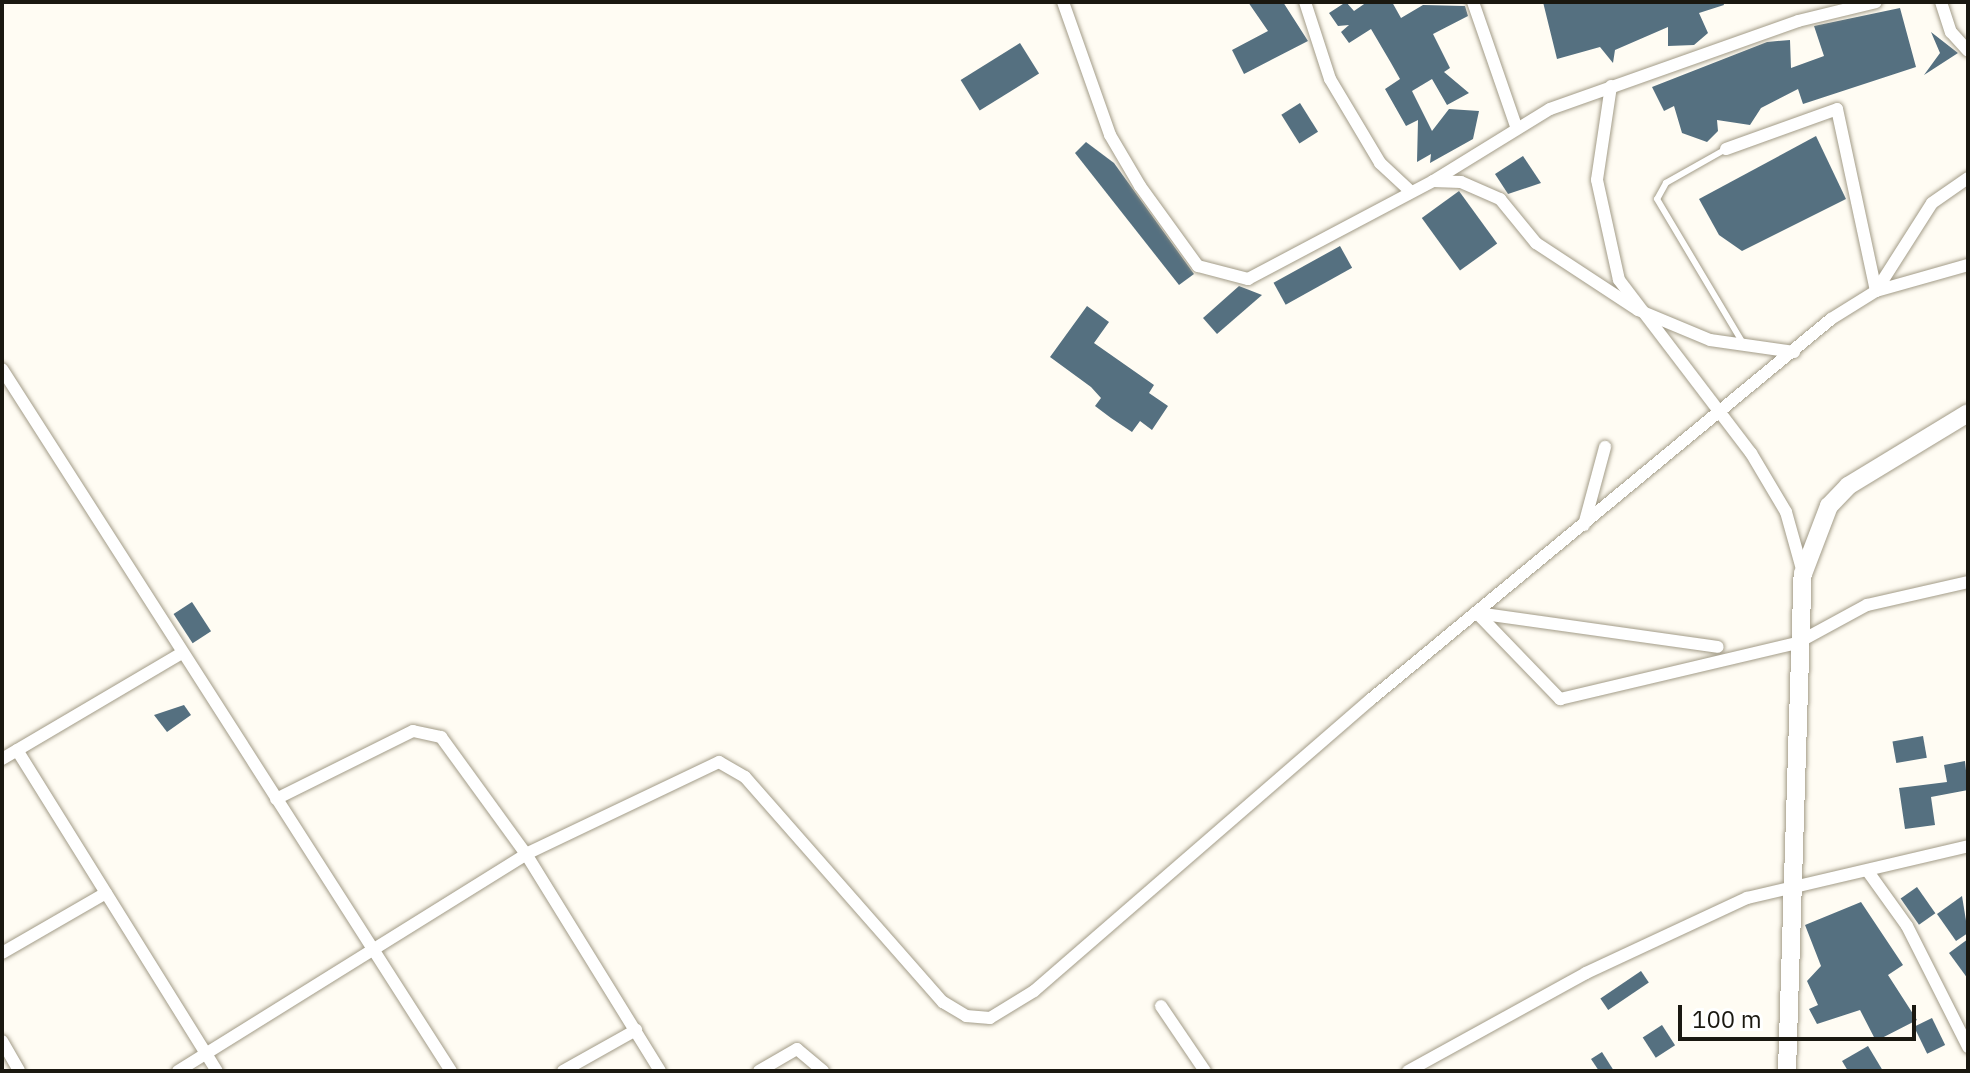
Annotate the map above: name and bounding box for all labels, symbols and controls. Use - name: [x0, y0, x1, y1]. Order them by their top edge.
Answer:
- scale bar: [1682, 989, 1920, 1039]
- text: 100 m: [1692, 1003, 1762, 1035]

